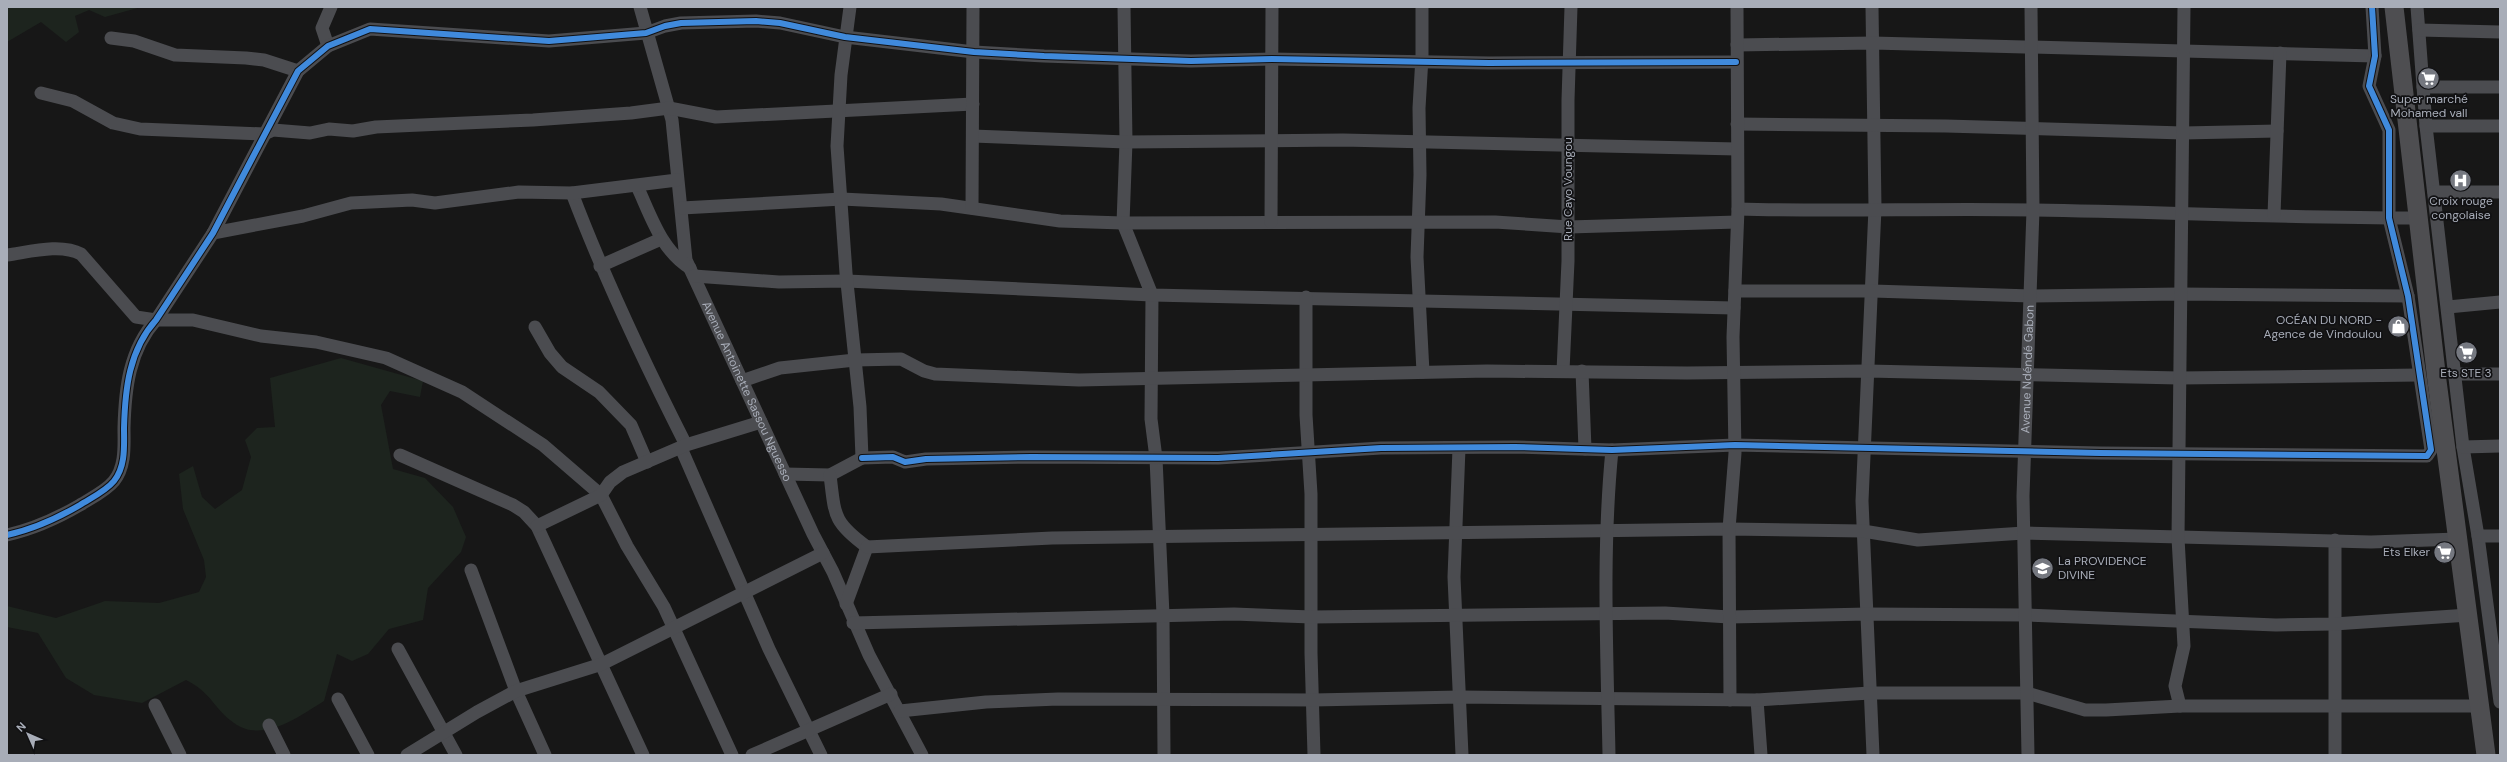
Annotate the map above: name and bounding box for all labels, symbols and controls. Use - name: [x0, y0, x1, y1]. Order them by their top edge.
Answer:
- supermarket icon: Super marché Mohamed vall: [2416, 65, 2442, 91]
- place label: Super marché Mohamed vall: [2390, 91, 2468, 121]
- street label: Rue Cayo Voungou: [1560, 137, 1576, 241]
- hospital icon: Croix rouge congolaise: [2448, 167, 2474, 193]
- place label: Croix rouge congolaise: [2429, 193, 2493, 223]
- street label: Avenue Antoinette Sassou Nguesso: [698, 299, 796, 484]
- street label: Avenue Ndéndé Gabon: [2017, 305, 2038, 434]
- place label: OCÉAN DU NORD - Agence de Vindoulou: [2263, 312, 2382, 342]
- shop icon: OCÉAN DU NORD - Agence de Vindoulou: [2385, 314, 2411, 340]
- supermarket icon: Ets STE 3: [2453, 339, 2479, 365]
- place label: Ets STE 3: [2440, 365, 2492, 381]
- supermarket icon: Ets Elker: [2432, 539, 2458, 565]
- place label: Ets Elker: [2383, 544, 2431, 560]
- place label: La PROVIDENCE DIVINE: [2058, 553, 2147, 583]
- school or university icon: La PROVIDENCE DIVINE: [2030, 555, 2056, 581]
- north arrow: [8, 714, 48, 754]
- text: N: [13, 719, 29, 735]

